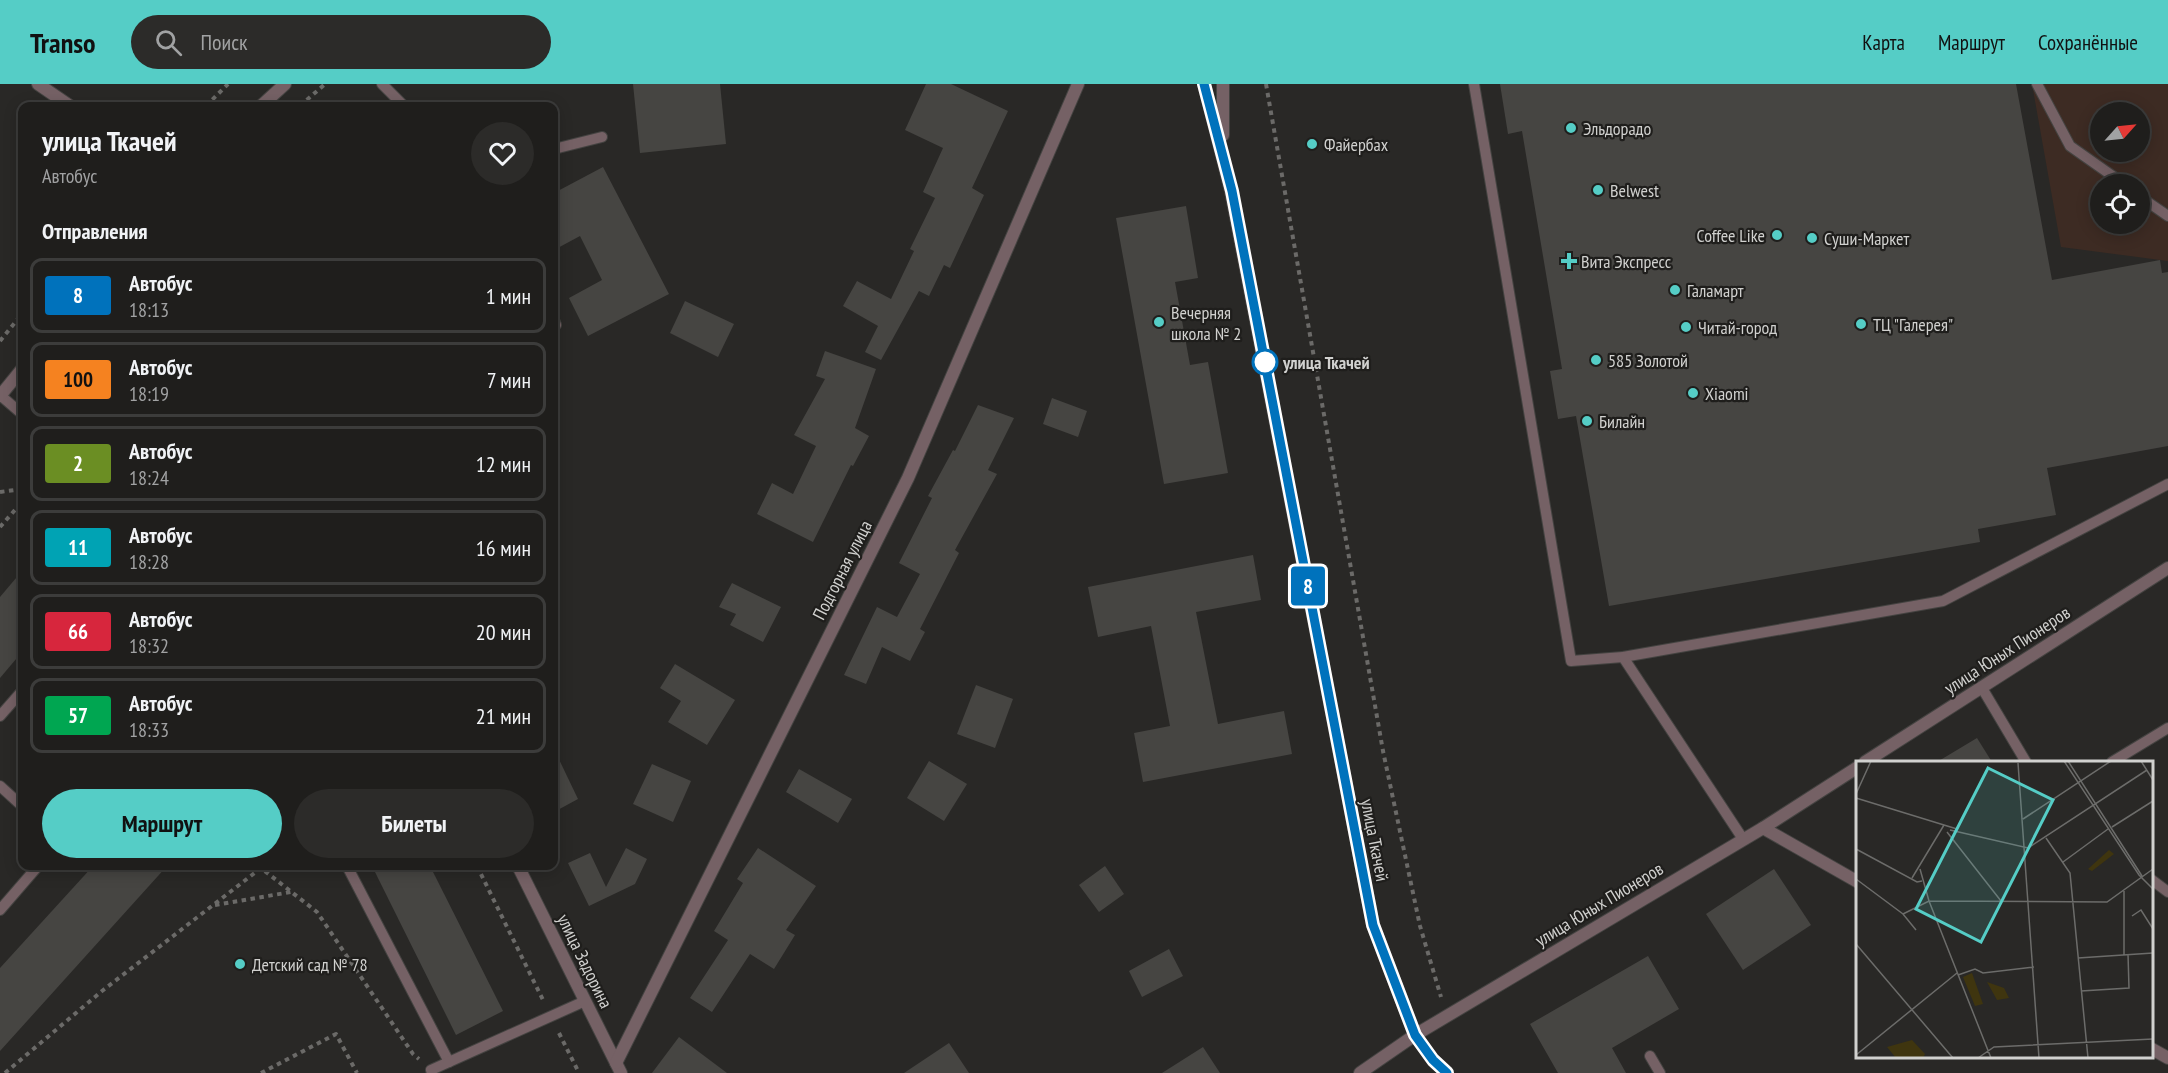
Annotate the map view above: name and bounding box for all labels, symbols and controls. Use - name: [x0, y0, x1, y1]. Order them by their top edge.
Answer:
- search box: [131, 15, 551, 69]
- text: Transo: [30, 24, 95, 61]
- icon: search: [152, 26, 185, 59]
- text: Поиск: [200, 28, 248, 56]
- text: Карта: [1862, 29, 1905, 56]
- text: Маршрут: [1938, 29, 2005, 56]
- text: Сохранённые: [2038, 29, 2138, 56]
- north arrow: [2090, 102, 2150, 162]
- map controls: [2090, 102, 2150, 234]
- place label: Эльдорадо: [1583, 117, 1651, 140]
- marker: Эльдорадо: [1564, 121, 1578, 135]
- text: улица Ткачей: [42, 122, 177, 159]
- button: heart: [471, 122, 534, 185]
- place label: Файербах: [1324, 133, 1389, 156]
- marker: Файербах: [1305, 137, 1319, 151]
- text: Автобус: [42, 163, 97, 189]
- button: locate: [2090, 174, 2150, 234]
- place label: Belwest: [1610, 179, 1659, 202]
- marker: Belwest: [1591, 183, 1605, 197]
- text: Отправления: [42, 217, 148, 245]
- place label: Coffee Like: [1696, 224, 1765, 247]
- place label: Суши-Маркет: [1824, 227, 1909, 250]
- marker: Coffee Like: [1770, 228, 1784, 242]
- marker: Суши-Маркет: [1805, 231, 1819, 245]
- place label: Вита Экспресс: [1581, 250, 1672, 273]
- marker: Вита Экспресс: [1562, 254, 1576, 268]
- text: Автобус: [129, 269, 192, 297]
- place label: Галамарт: [1687, 279, 1744, 302]
- text: 8: [73, 282, 83, 309]
- text: 1 мин: [486, 282, 531, 310]
- marker: Галамарт: [1668, 283, 1682, 297]
- text: 18:13: [129, 297, 169, 323]
- place label: Вечерняя школа № 2: [1171, 301, 1241, 345]
- place label: ТЦ "Галерея": [1873, 313, 1953, 336]
- marker: Вечерняя школа № 2: [1152, 315, 1166, 329]
- place label: Читай-город: [1698, 316, 1777, 339]
- marker: ТЦ "Галерея": [1854, 317, 1868, 331]
- marker: Читай-город: [1679, 320, 1693, 334]
- marker: улица Ткачей: [1252, 349, 1278, 375]
- place label: 585 Золотой: [1608, 349, 1688, 372]
- place label: улица Ткачей: [1282, 351, 1370, 374]
- text: Автобус: [129, 353, 192, 381]
- marker: 585 Золотой: [1589, 353, 1603, 367]
- text: 100: [63, 366, 93, 393]
- text: 7 мин: [487, 366, 531, 394]
- text: 18:19: [129, 381, 169, 407]
- place label: Xiaomi: [1705, 382, 1749, 405]
- marker: Xiaomi: [1686, 386, 1700, 400]
- place label: Билайн: [1599, 410, 1645, 433]
- marker: Билайн: [1580, 414, 1594, 428]
- text: Автобус: [129, 437, 192, 465]
- text: 2: [73, 450, 83, 477]
- text: 12 мин: [476, 450, 531, 478]
- text: 18:24: [129, 465, 169, 491]
- street label: Подгорная улица: [807, 516, 877, 624]
- text: Автобус: [129, 521, 192, 549]
- text: 11: [68, 534, 88, 561]
- text: 16 мин: [476, 534, 531, 562]
- text: 18:28: [129, 549, 169, 575]
- line badge: 8: [1288, 566, 1328, 606]
- text: 8: [1303, 573, 1313, 600]
- street label: улица Юных Пионеров: [1940, 601, 2074, 699]
- text: Автобус: [129, 605, 192, 633]
- text: 66: [68, 618, 88, 645]
- text: 20 мин: [476, 618, 531, 646]
- text: 18:32: [129, 633, 169, 659]
- text: Автобус: [129, 689, 192, 717]
- text: 57: [68, 702, 88, 729]
- text: 21 мин: [476, 702, 531, 730]
- text: 18:33: [129, 717, 169, 743]
- inset map: [1856, 761, 2153, 1058]
- button: Маршрут: [42, 789, 282, 858]
- button: Билеты: [294, 789, 534, 858]
- street label: улица Ткачей: [1356, 797, 1394, 883]
- street label: улица Юных Пионеров: [1531, 857, 1667, 951]
- street label: улица Задорина: [552, 910, 618, 1012]
- place label: Детский сад № 78: [252, 953, 368, 976]
- marker: Детский сад № 78: [233, 957, 247, 971]

